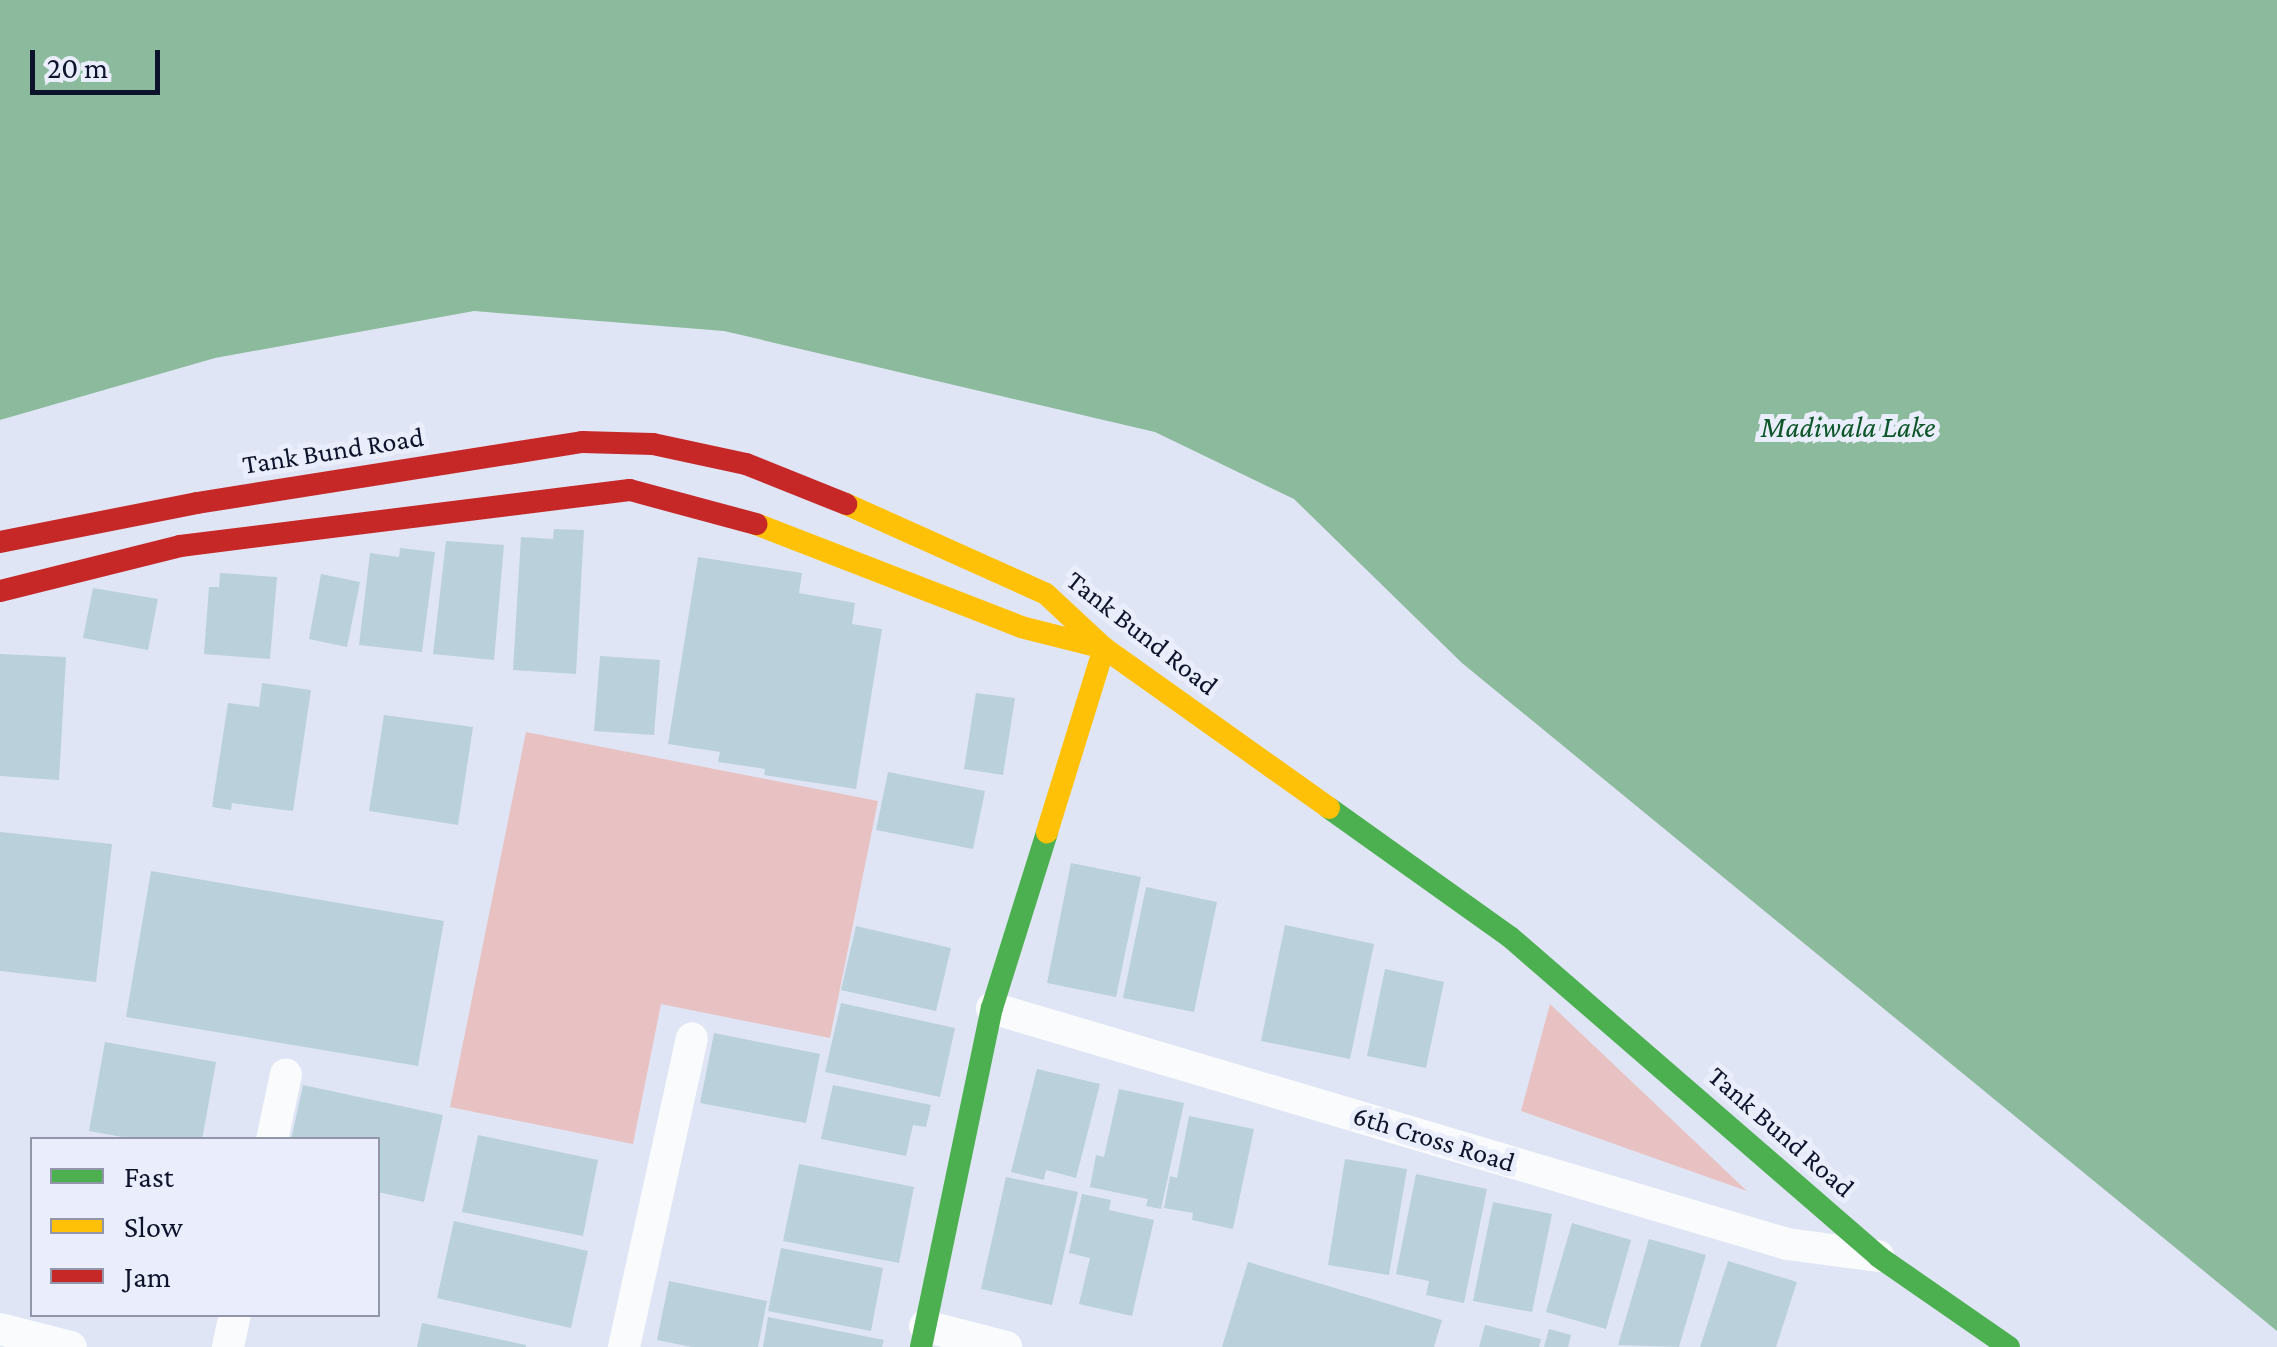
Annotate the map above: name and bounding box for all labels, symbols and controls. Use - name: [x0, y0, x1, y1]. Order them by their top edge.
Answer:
- scale bar: [35, 30, 165, 92]
- text: 20 m: [47, 51, 108, 84]
- water label: Madiwala Lake: [1761, 409, 1935, 445]
- street label: Tank Bund Road: [240, 420, 426, 482]
- street label: Tank Bund Road: [1060, 563, 1224, 703]
- street label: Tank Bund Road: [1701, 1059, 1861, 1205]
- street label: 6th Cross Road: [1349, 1098, 1519, 1180]
- legend: [30, 1137, 380, 1317]
- text: Fast: [124, 1160, 174, 1193]
- text: Slow: [124, 1210, 183, 1243]
- text: Jam: [124, 1260, 171, 1293]

